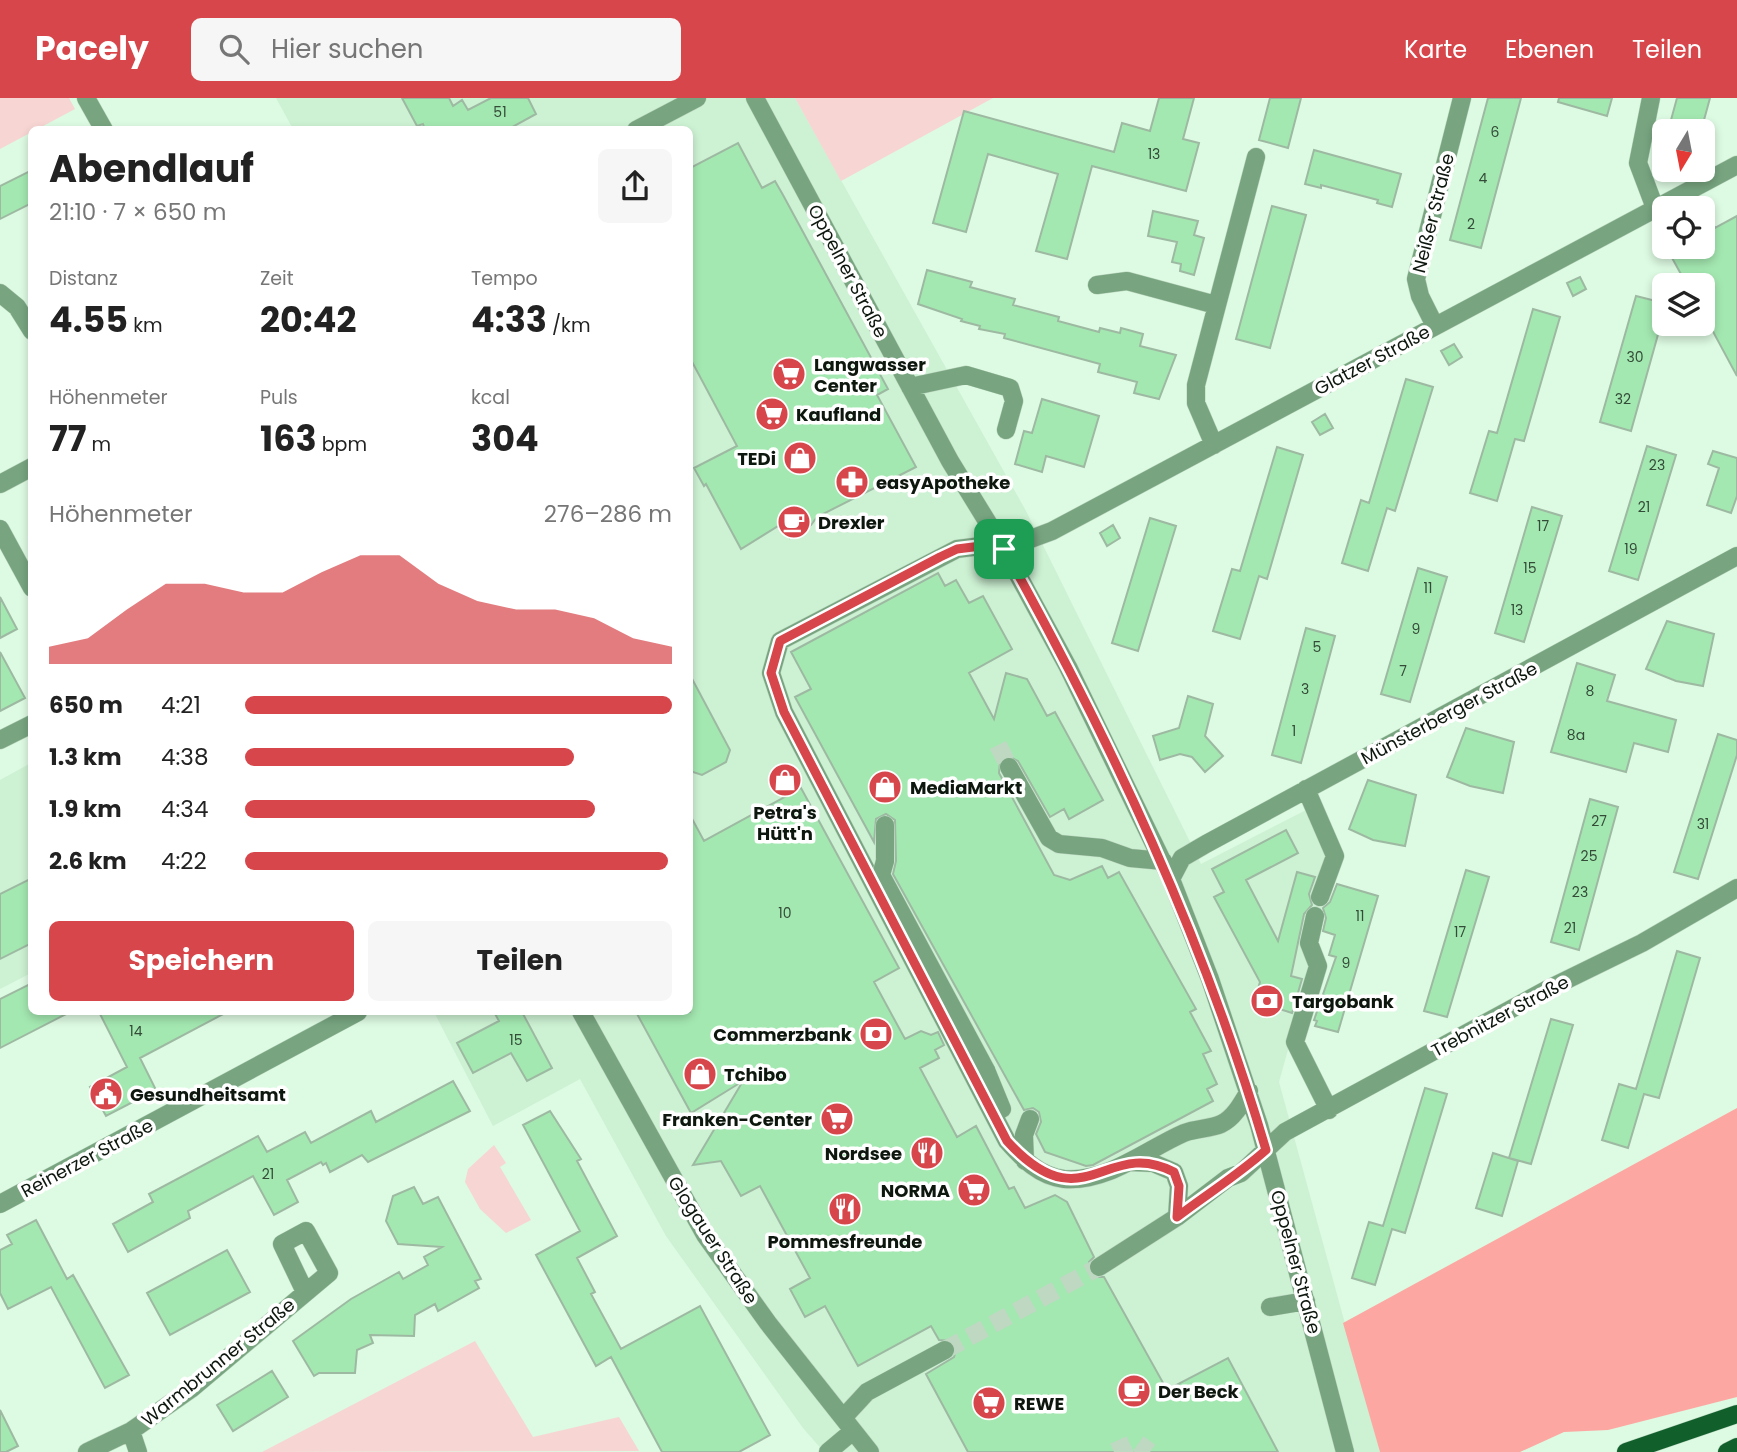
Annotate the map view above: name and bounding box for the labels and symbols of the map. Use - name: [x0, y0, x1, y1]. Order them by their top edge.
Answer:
- house number: 51: [493, 102, 507, 122]
- north arrow: [1652, 119, 1715, 182]
- house number: 6: [1491, 122, 1500, 142]
- house number: 13: [1148, 144, 1160, 164]
- street label: Neißer Straße: [1406, 150, 1460, 276]
- house number: 4: [1479, 168, 1488, 188]
- street label: Oppelner Straße: [802, 200, 894, 342]
- house number: 2: [1467, 214, 1475, 234]
- street label: Glatzer Straße: [1310, 319, 1434, 401]
- house number: 30: [1626, 347, 1644, 367]
- place label: Langwasser Center: [814, 352, 926, 398]
- supermarket icon: Langwasser Center: [770, 355, 808, 393]
- house number: 32: [1615, 389, 1631, 409]
- supermarket icon: Kaufland: [753, 395, 791, 433]
- place label: Kaufland: [796, 402, 881, 427]
- shop icon: TEDi: [781, 439, 819, 477]
- place label: TEDi: [737, 446, 776, 471]
- house number: 23: [1649, 455, 1665, 475]
- pharmacy icon: easyApotheke: [833, 463, 871, 501]
- place label: easyApotheke: [876, 470, 1010, 495]
- house number: 21: [1638, 497, 1650, 517]
- cafe icon: Drexler: [775, 503, 813, 541]
- place label: Drexler: [818, 510, 885, 535]
- house number: 17: [1537, 516, 1549, 536]
- pin: [974, 519, 1034, 579]
- house number: 19: [1624, 539, 1638, 559]
- house number: 15: [1523, 558, 1537, 578]
- house number: 11: [1424, 578, 1432, 598]
- house number: 13: [1511, 600, 1523, 620]
- house number: 9: [1412, 619, 1420, 639]
- house number: 5: [1313, 637, 1321, 657]
- street label: Münsterberger Straße: [1356, 656, 1542, 770]
- house number: 7: [1399, 661, 1407, 681]
- house number: 3: [1301, 679, 1309, 699]
- house number: 8: [1586, 681, 1595, 701]
- house number: 1: [1292, 721, 1296, 741]
- house number: 8a: [1567, 725, 1585, 745]
- shop icon: Petra's Hütt'n: [766, 761, 804, 799]
- shop icon: MediaMarkt: [866, 768, 904, 806]
- place label: MediaMarkt: [910, 775, 1022, 800]
- place label: Petra's Hütt'n: [753, 800, 817, 846]
- house number: 27: [1591, 811, 1607, 831]
- house number: 31: [1697, 814, 1709, 834]
- house number: 25: [1581, 846, 1597, 866]
- house number: 23: [1572, 882, 1588, 902]
- house number: 10: [778, 903, 792, 923]
- house number: 11: [1356, 906, 1364, 926]
- house number: 21: [1564, 918, 1576, 938]
- house number: 17: [1454, 922, 1466, 942]
- house number: 9: [1342, 953, 1350, 973]
- street label: Trebnitzer Straße: [1427, 969, 1573, 1063]
- bank icon: Targobank: [1248, 982, 1286, 1020]
- place label: Targobank: [1292, 989, 1395, 1014]
- bank icon: Commerzbank: [857, 1015, 895, 1053]
- house number: 14: [129, 1021, 143, 1041]
- place label: Commerzbank: [713, 1022, 853, 1047]
- house number: 15: [509, 1030, 523, 1050]
- shop icon: Tchibo: [681, 1055, 719, 1093]
- place label: Tchibo: [724, 1062, 787, 1087]
- public building icon: Gesundheitsamt: [87, 1075, 125, 1113]
- place label: Gesundheitsamt: [130, 1082, 286, 1107]
- supermarket icon: Franken-Center: [818, 1100, 856, 1138]
- place label: Franken-Center: [662, 1107, 812, 1132]
- street label: Reinerzer Straße: [17, 1113, 157, 1203]
- restaurant icon: Nordsee: [908, 1134, 946, 1172]
- place label: Nordsee: [825, 1141, 902, 1166]
- house number: 21: [262, 1164, 274, 1184]
- street label: Glogauer Straße: [662, 1171, 764, 1309]
- supermarket icon: NORMA: [955, 1171, 993, 1209]
- place label: NORMA: [881, 1178, 950, 1203]
- street label: Oppelner Straße: [1265, 1187, 1327, 1337]
- restaurant icon: Pommesfreunde: [826, 1190, 864, 1228]
- place label: Pommesfreunde: [768, 1229, 922, 1254]
- street label: Warmbrunner Straße: [136, 1292, 300, 1432]
- cafe icon: Der Beck: [1115, 1372, 1153, 1410]
- place label: Der Beck: [1158, 1379, 1240, 1404]
- supermarket icon: REWE: [970, 1384, 1008, 1422]
- place label: REWE: [1014, 1391, 1064, 1416]

